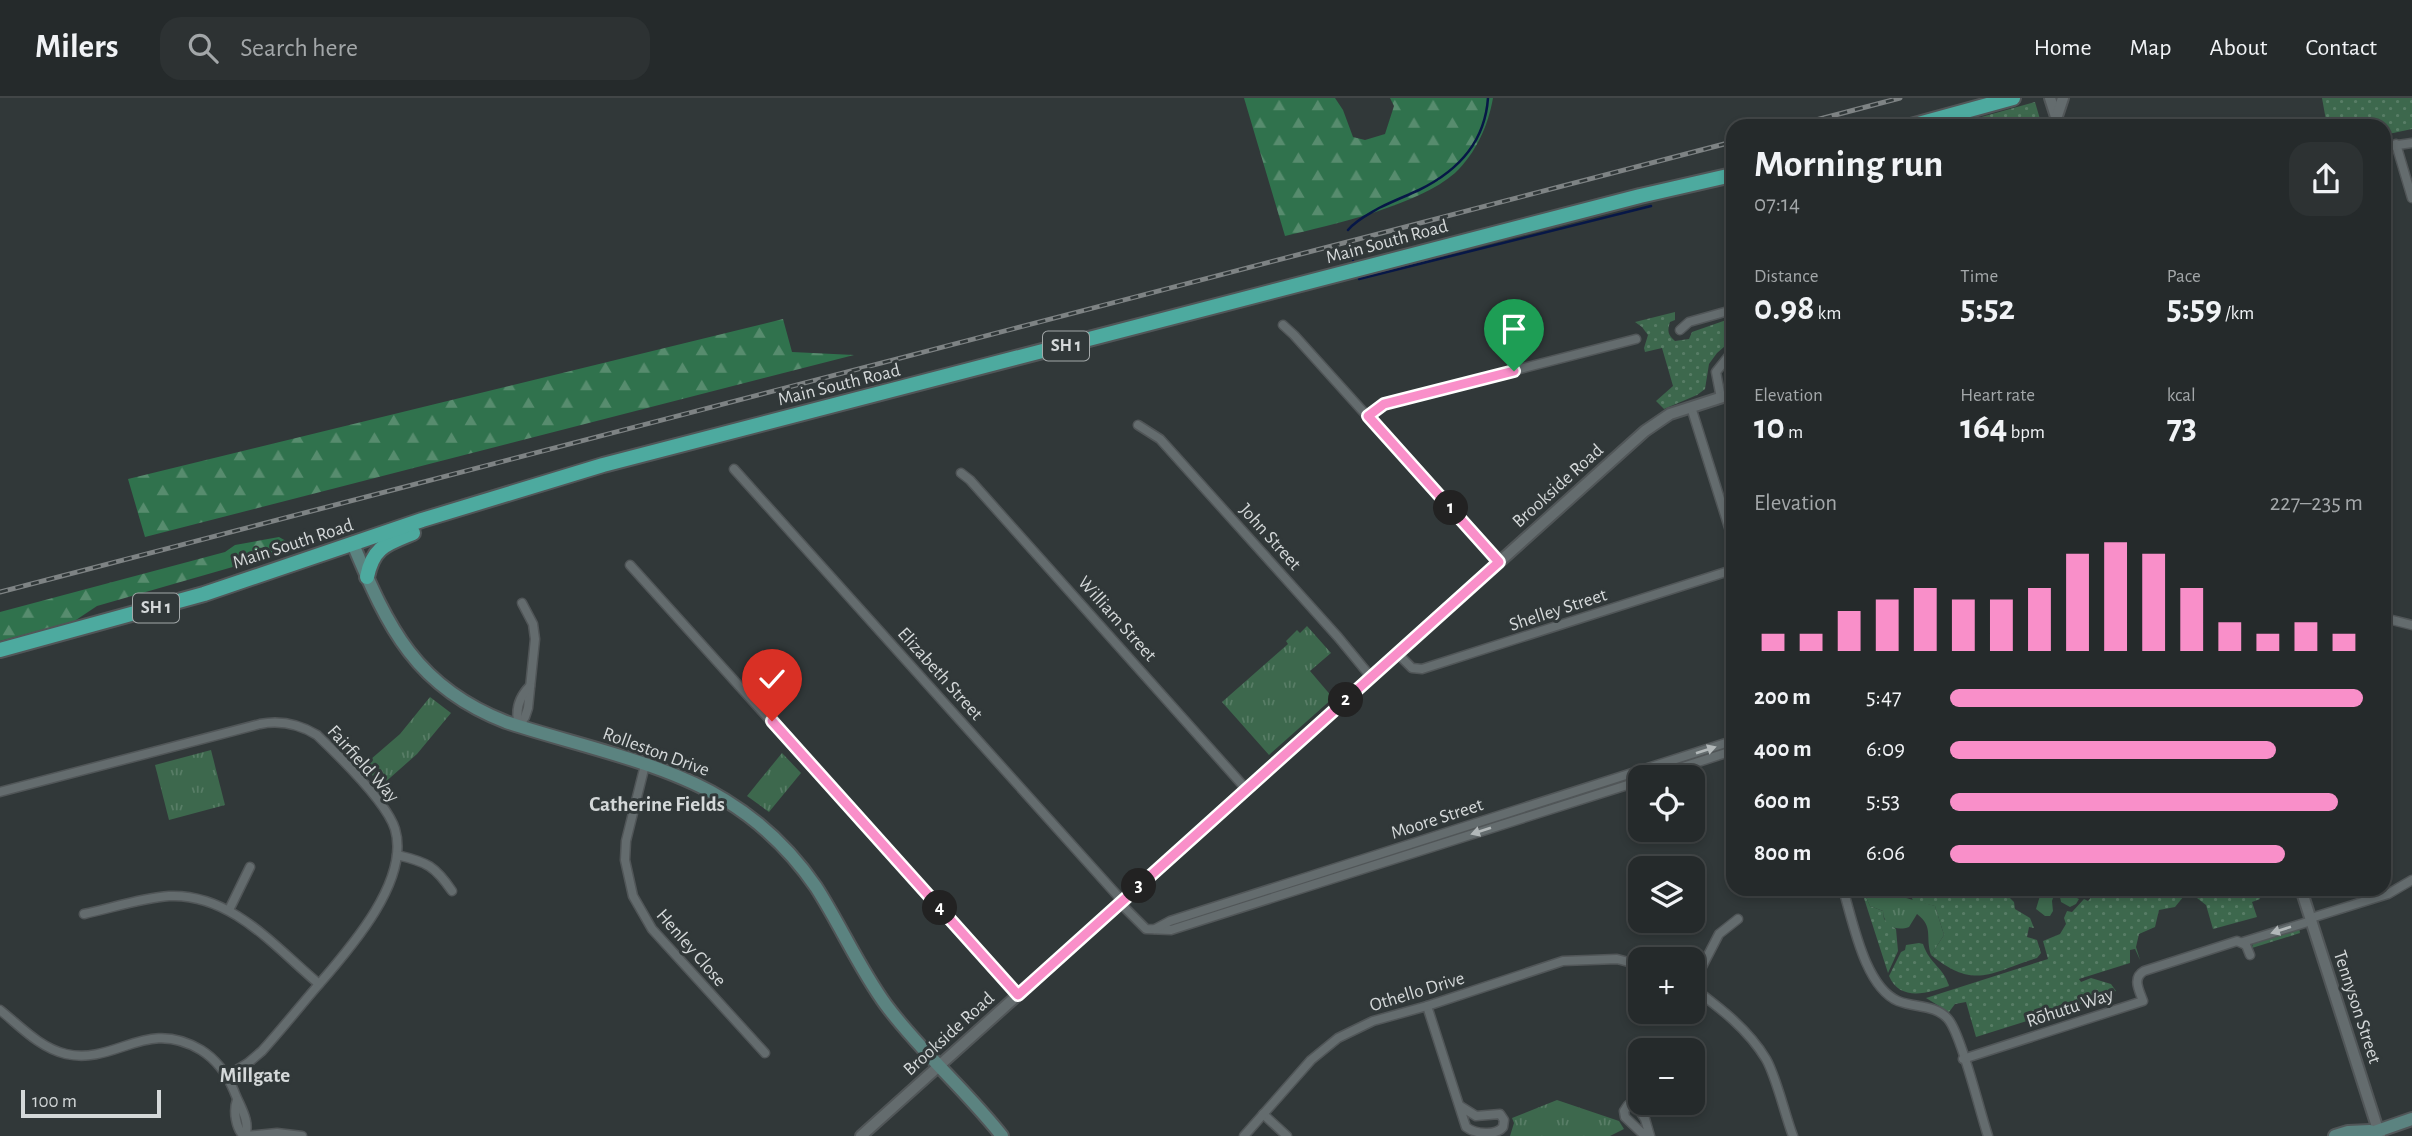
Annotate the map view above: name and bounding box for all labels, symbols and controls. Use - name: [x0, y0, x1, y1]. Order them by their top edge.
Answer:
- search box: [160, 17, 650, 80]
- icon: search: [184, 29, 222, 67]
- text: Milers: [35, 31, 118, 64]
- text: Search here: [240, 35, 358, 61]
- text: Home: [2034, 36, 2092, 60]
- text: Map: [2130, 36, 2172, 60]
- text: About: [2210, 36, 2267, 60]
- text: Contact: [2305, 36, 2377, 60]
- button: share: [2289, 142, 2363, 216]
- text: Morning run: [1754, 146, 1943, 184]
- text: 07:14: [1754, 193, 1800, 216]
- street label: Main South Road: [1324, 217, 1450, 267]
- text: Distance: [1754, 267, 1818, 286]
- text: Time: [1960, 267, 1998, 286]
- text: Pace: [2167, 267, 2201, 286]
- text: 0.98: [1754, 291, 1814, 326]
- text: 5:52: [1960, 291, 2015, 326]
- text: 5:59: [2167, 291, 2222, 326]
- pin: [1484, 299, 1544, 371]
- text: km: [1814, 304, 1841, 323]
- text: /km: [2222, 304, 2254, 323]
- icon: arrive: [1495, 310, 1533, 348]
- road number: SH 1: [1043, 332, 1089, 360]
- street label: Main South Road: [776, 361, 902, 409]
- text: Elevation: [1754, 386, 1823, 405]
- text: Heart rate: [1960, 386, 2035, 405]
- text: kcal: [2167, 386, 2196, 405]
- text: 10: [1754, 410, 1785, 445]
- text: 164: [1960, 410, 2007, 445]
- text: 73: [2167, 410, 2197, 445]
- text: m: [1785, 423, 1803, 442]
- text: bpm: [2007, 423, 2045, 442]
- street label: Brookside Road: [1509, 440, 1607, 531]
- pin: 1: [1434, 490, 1468, 526]
- text: Elevation: [1754, 492, 1837, 515]
- text: 227–235 m: [2270, 492, 2363, 515]
- text: 1: [1447, 498, 1454, 517]
- street label: John Street: [1235, 500, 1305, 574]
- street label: Main South Road: [230, 516, 356, 572]
- street label: William Street: [1074, 573, 1160, 665]
- street label: Shelley Street: [1507, 585, 1609, 635]
- road number: SH 1: [133, 594, 179, 622]
- street label: Elizabeth Street: [894, 624, 986, 724]
- pin: [742, 649, 802, 721]
- icon: check: [753, 660, 791, 698]
- pin: 2: [1328, 682, 1364, 718]
- text: 200 m: [1754, 686, 1811, 709]
- text: 5:47: [1866, 686, 1902, 709]
- text: 2: [1341, 690, 1350, 709]
- street label: Fairfield Way: [324, 722, 402, 806]
- street label: Rolleston Drive: [600, 724, 712, 780]
- text: 400 m: [1754, 738, 1812, 761]
- text: 6:09: [1866, 738, 1905, 761]
- one-way arrow: [1696, 744, 1717, 755]
- map controls: [1628, 765, 1705, 1115]
- button: locate: [1628, 765, 1705, 842]
- text: 600 m: [1754, 790, 1811, 813]
- text: 5:53: [1866, 790, 1900, 813]
- district label: Catherine Fields: [589, 794, 725, 815]
- street label: Moore Street: [1388, 795, 1486, 843]
- one-way arrow: [1471, 827, 1492, 837]
- text: 800 m: [1754, 842, 1811, 865]
- text: 6:06: [1866, 842, 1905, 865]
- button: layers: [1628, 856, 1705, 933]
- pin: 3: [1122, 868, 1156, 904]
- text: 3: [1134, 876, 1143, 895]
- pin: 4: [922, 890, 958, 926]
- text: 4: [935, 898, 944, 917]
- street label: Henley Close: [652, 906, 730, 990]
- one-way arrow: [2270, 926, 2291, 936]
- button: +: [1628, 947, 1705, 1024]
- street label: Tennyson Street: [2330, 948, 2384, 1066]
- street label: Othello Drive: [1367, 969, 1467, 1015]
- street label: Rōhutu Way: [2024, 985, 2116, 1031]
- street label: Brookside Road: [900, 988, 998, 1079]
- button: −: [1628, 1038, 1705, 1115]
- district label: Millgate: [220, 1065, 290, 1086]
- scale bar: [21, 1087, 161, 1119]
- text: 100 m: [32, 1092, 77, 1111]

